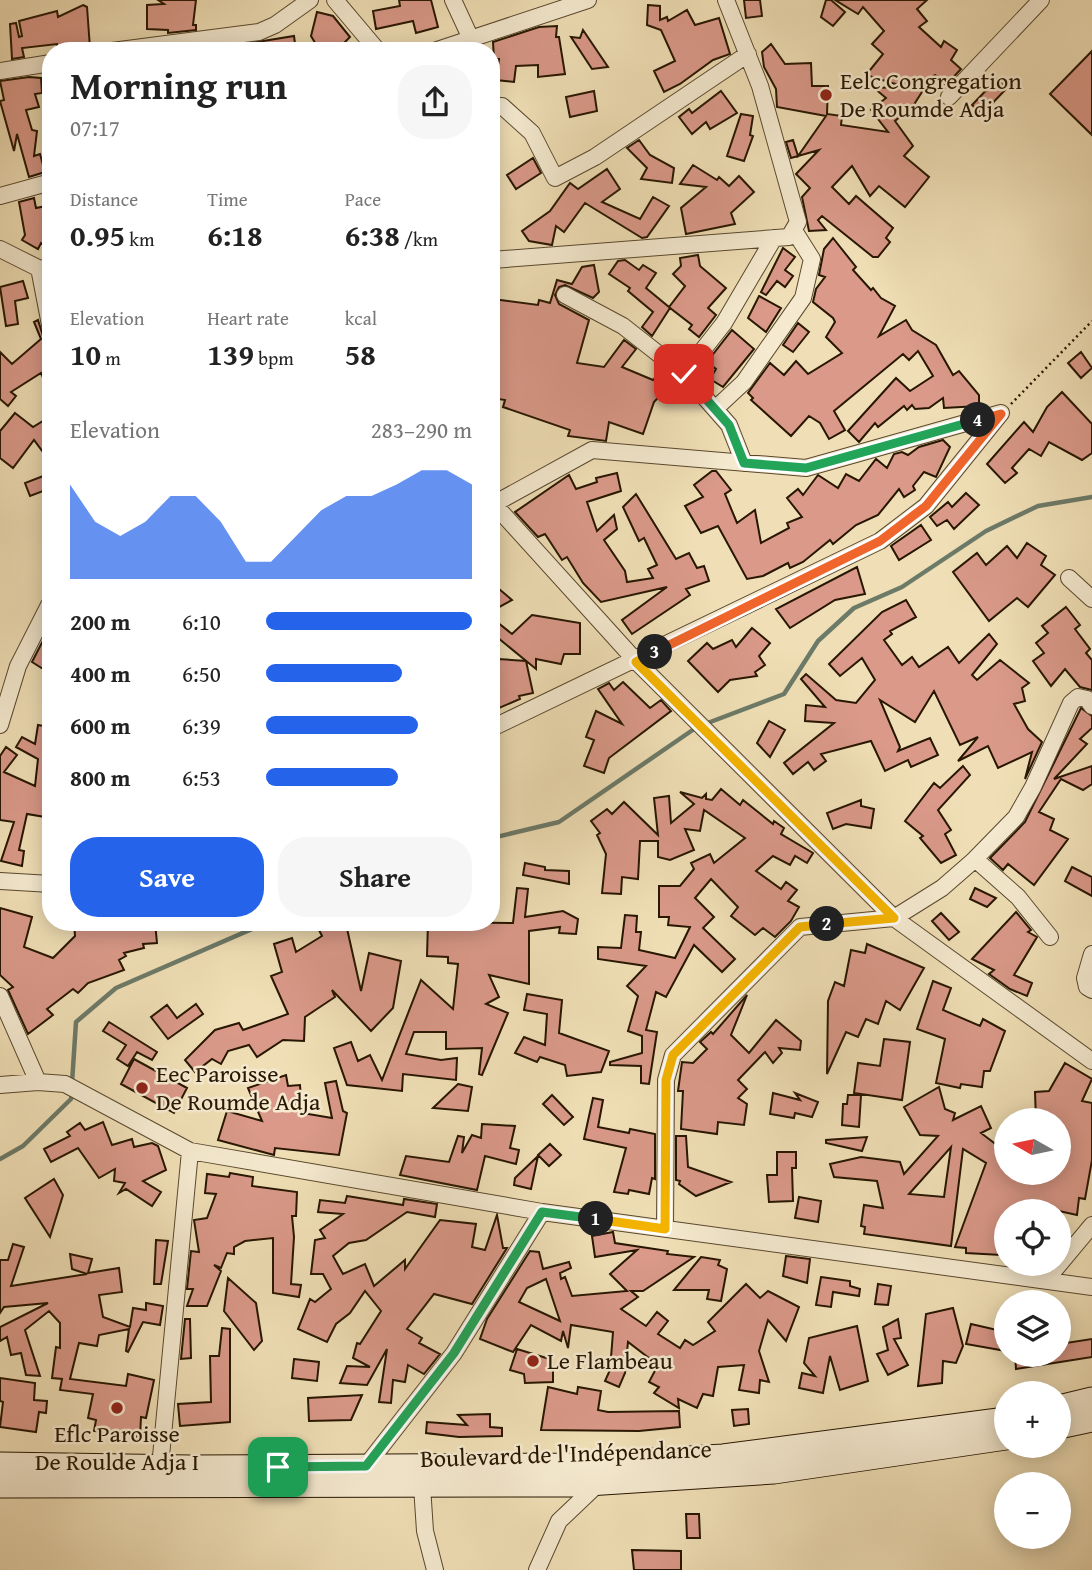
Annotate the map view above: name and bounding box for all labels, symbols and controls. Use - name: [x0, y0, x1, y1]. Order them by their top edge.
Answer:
- text: Morning run: [70, 57, 287, 113]
- place label: Eelc Congregation De Roumde Adja: [840, 63, 1022, 126]
- button: share: [398, 65, 472, 139]
- marker: Eelc Congregation De Roumde Adja: [818, 87, 834, 103]
- text: 07:17: [70, 111, 120, 144]
- text: Distance: [70, 185, 138, 213]
- text: Time: [207, 185, 248, 213]
- text: Pace: [345, 185, 381, 213]
- text: 0.95: [70, 213, 125, 257]
- text: 6:18: [207, 213, 262, 257]
- text: 6:38: [345, 213, 400, 257]
- text: km: [125, 225, 154, 253]
- text: /km: [400, 225, 438, 253]
- text: Elevation: [70, 304, 144, 332]
- text: Heart rate: [207, 304, 289, 332]
- text: kcal: [345, 304, 377, 332]
- text: 10: [70, 332, 101, 376]
- text: 139: [207, 332, 254, 376]
- text: 58: [345, 332, 376, 376]
- text: m: [101, 344, 121, 372]
- text: bpm: [254, 344, 294, 372]
- pin: [654, 344, 714, 404]
- icon: check: [665, 355, 703, 393]
- pin: 4: [960, 402, 996, 438]
- text: 4: [973, 405, 982, 433]
- text: Elevation: [70, 413, 160, 446]
- text: 283–290 m: [371, 413, 472, 446]
- text: 200 m: [70, 605, 131, 638]
- text: 6:10: [182, 605, 221, 638]
- pin: 3: [638, 634, 672, 670]
- text: 3: [650, 637, 659, 665]
- text: 400 m: [70, 657, 131, 690]
- text: 6:50: [182, 657, 221, 690]
- text: 600 m: [70, 709, 131, 742]
- text: 6:39: [182, 709, 221, 742]
- text: 800 m: [70, 761, 131, 794]
- text: 6:53: [182, 761, 221, 794]
- button: Save: [70, 837, 264, 917]
- button: Share: [278, 837, 472, 917]
- pin: 2: [810, 906, 844, 942]
- text: 2: [822, 909, 831, 937]
- place label: Eec Paroisse De Roumde Adja: [156, 1056, 321, 1119]
- marker: Eec Paroisse De Roumde Adja: [134, 1080, 150, 1096]
- north arrow: [994, 1108, 1071, 1185]
- map controls: [994, 1108, 1071, 1549]
- button: locate: [994, 1199, 1071, 1276]
- pin: 1: [578, 1202, 614, 1236]
- text: 1: [591, 1204, 600, 1232]
- button: layers: [994, 1290, 1071, 1367]
- place label: Le Flambeau: [547, 1343, 673, 1378]
- marker: Le Flambeau: [525, 1353, 541, 1369]
- button: +: [994, 1381, 1071, 1458]
- marker: Eflc Paroisse De Roulde Adja I: [109, 1400, 125, 1416]
- place label: Eflc Paroisse De Roulde Adja I: [35, 1416, 199, 1479]
- street label: Boulevard de l'Indépendance: [420, 1431, 712, 1476]
- pin: [248, 1437, 308, 1497]
- icon: arrive: [259, 1448, 297, 1486]
- button: −: [994, 1472, 1071, 1549]

